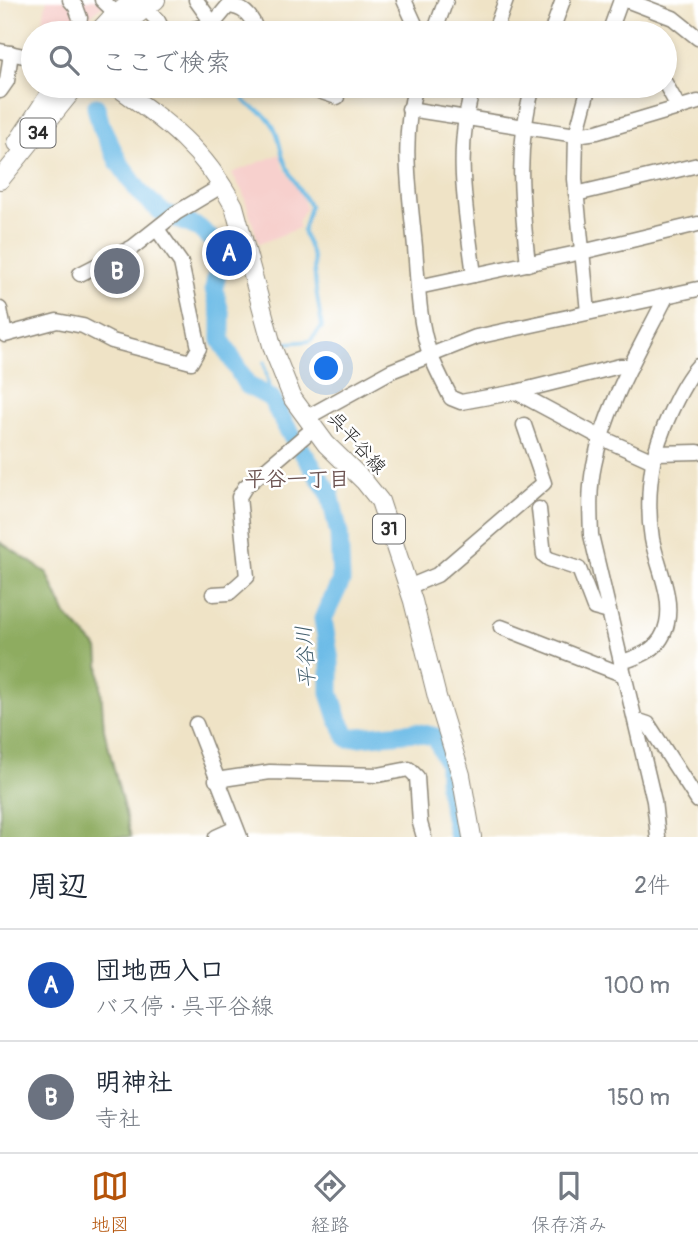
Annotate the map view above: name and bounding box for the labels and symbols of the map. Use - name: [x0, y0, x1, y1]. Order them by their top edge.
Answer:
- road number: 34: [20, 118, 56, 148]
- pin: A: [206, 227, 252, 279]
- pin: B: [94, 245, 140, 297]
- your location: [309, 351, 343, 385]
- street label: 呉平谷線: [323, 407, 391, 479]
- district label: 平谷一丁目: [245, 466, 350, 493]
- road number: 31: [373, 514, 405, 544]
- water label: 平谷川: [290, 625, 322, 689]

